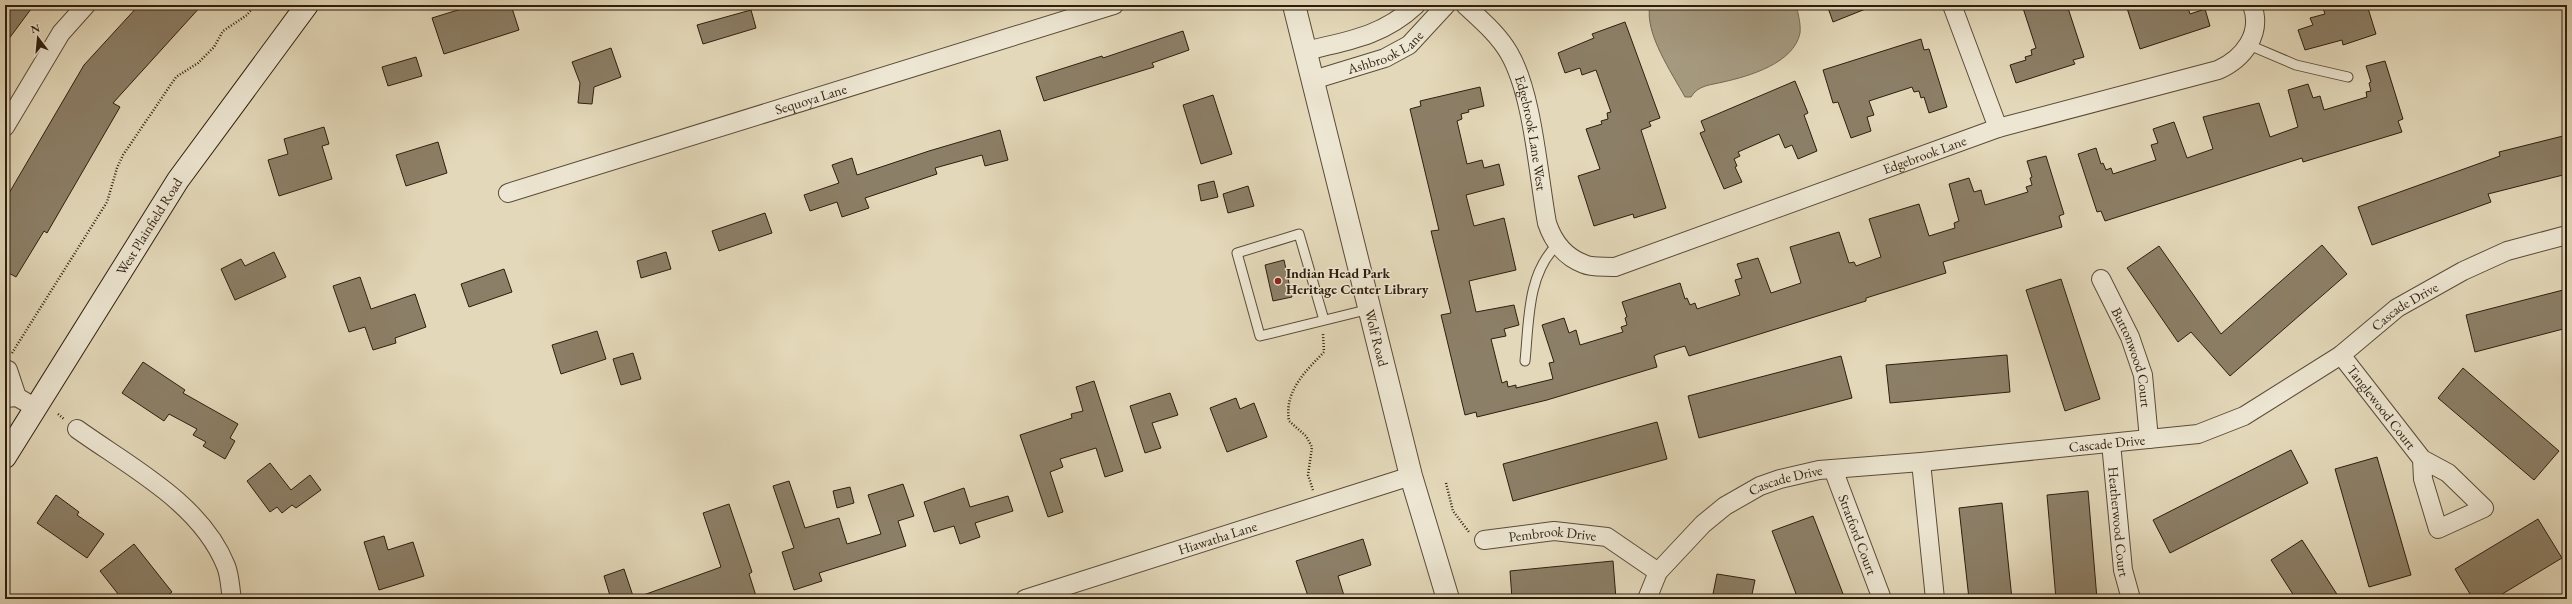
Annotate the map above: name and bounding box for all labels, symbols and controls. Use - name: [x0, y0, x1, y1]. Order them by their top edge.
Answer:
- north arrow: [18, 18, 58, 58]
- text: N: [29, 20, 42, 36]
- street label: Ashbrook Lane: [1344, 26, 1427, 78]
- street label: Edgebrook Lane West: [1511, 73, 1551, 192]
- street label: Sequoya Lane: [773, 79, 849, 119]
- street label: Edgebrook Lane: [1880, 131, 1969, 178]
- street label: West Plainfield Road: [112, 173, 187, 278]
- place label: Indian Head Park Heritage Center Library: [1286, 264, 1429, 298]
- marker: Indian Head Park Heritage Center Library: [1273, 276, 1283, 286]
- street label: Cascade Drive: [2367, 278, 2442, 335]
- street label: Buttonwood Court: [2108, 304, 2155, 409]
- street label: Wolf Road: [1361, 308, 1393, 369]
- street label: Tanglewood Court: [2343, 361, 2420, 453]
- street label: Cascade Drive: [2068, 430, 2146, 456]
- street label: Cascade Drive: [1745, 461, 1824, 500]
- street label: Heatherwood Court: [2104, 466, 2134, 579]
- street label: Stratford Court: [1834, 492, 1881, 578]
- street label: Hiawatha Lane: [1176, 517, 1260, 559]
- street label: Pembrook Drive: [1507, 522, 1598, 546]

